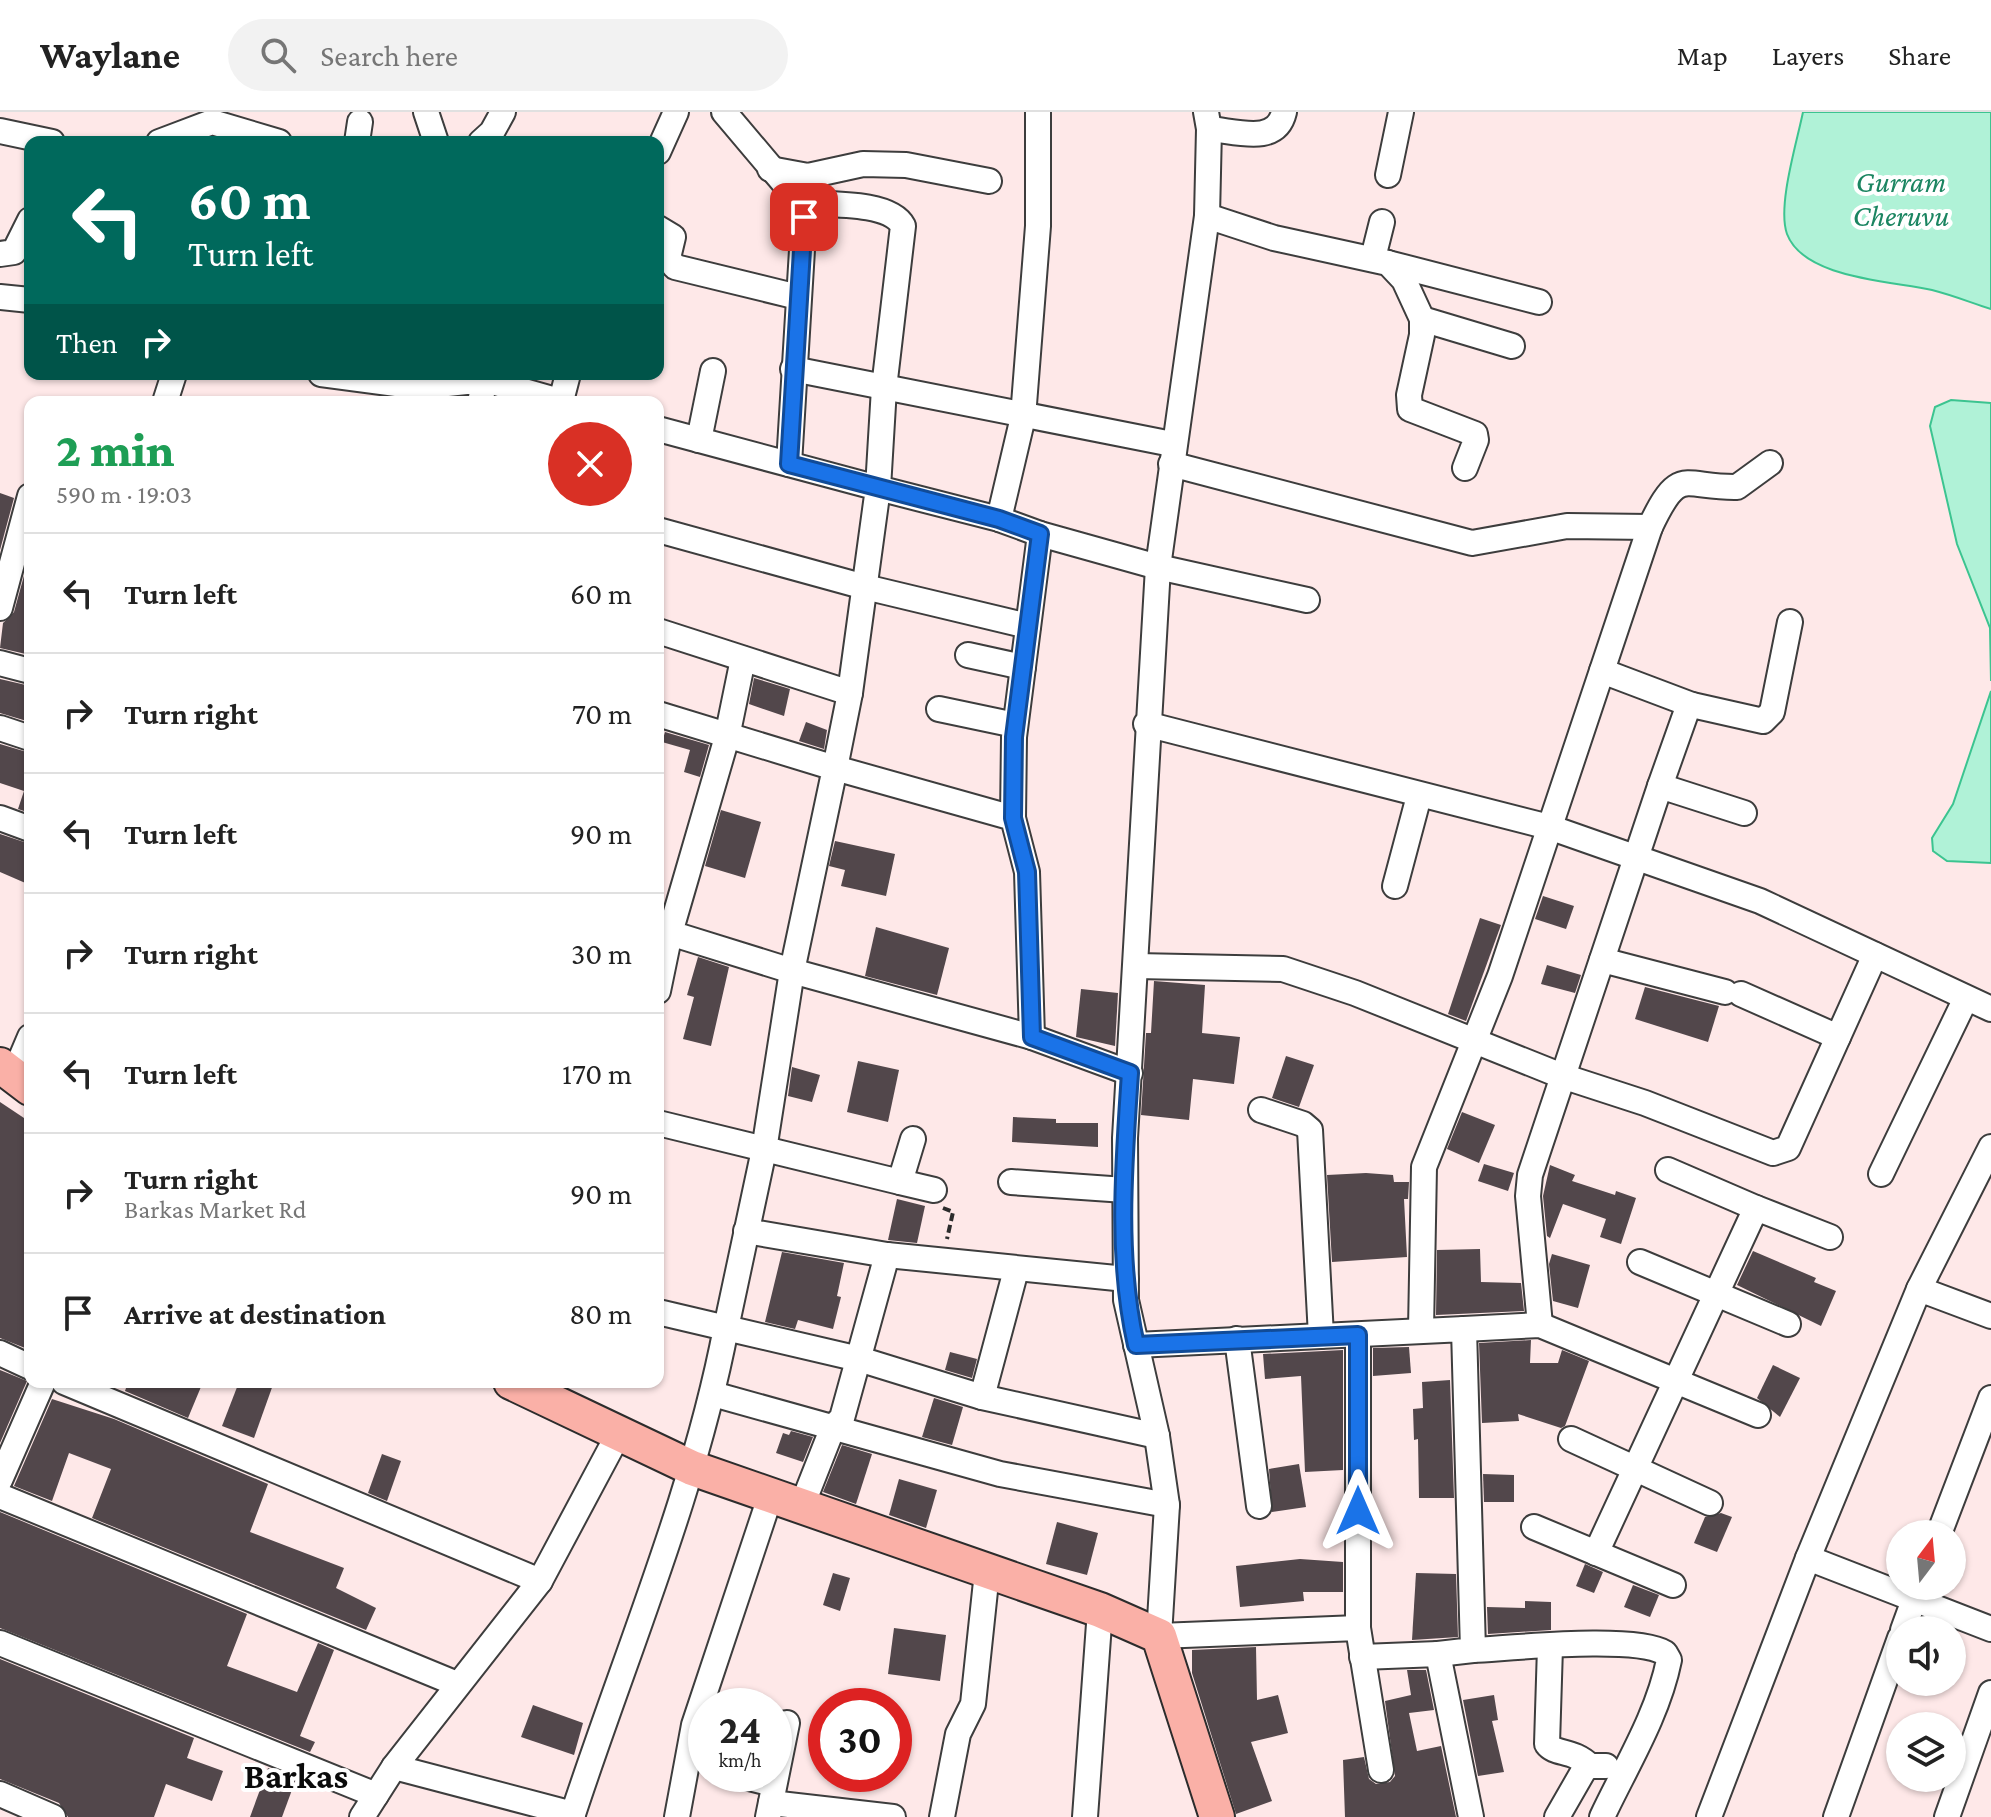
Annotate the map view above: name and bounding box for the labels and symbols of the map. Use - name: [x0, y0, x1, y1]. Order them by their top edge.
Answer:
- water label: Gurram Cheruvu: [1853, 165, 1949, 232]
- pin: [770, 183, 838, 251]
- position arrow: [1316, 1469, 1400, 1553]
- north arrow: [1886, 1520, 1966, 1600]
- speed limit sign: 30: [808, 1688, 912, 1792]
- district label: Barkas: [244, 1756, 348, 1796]

